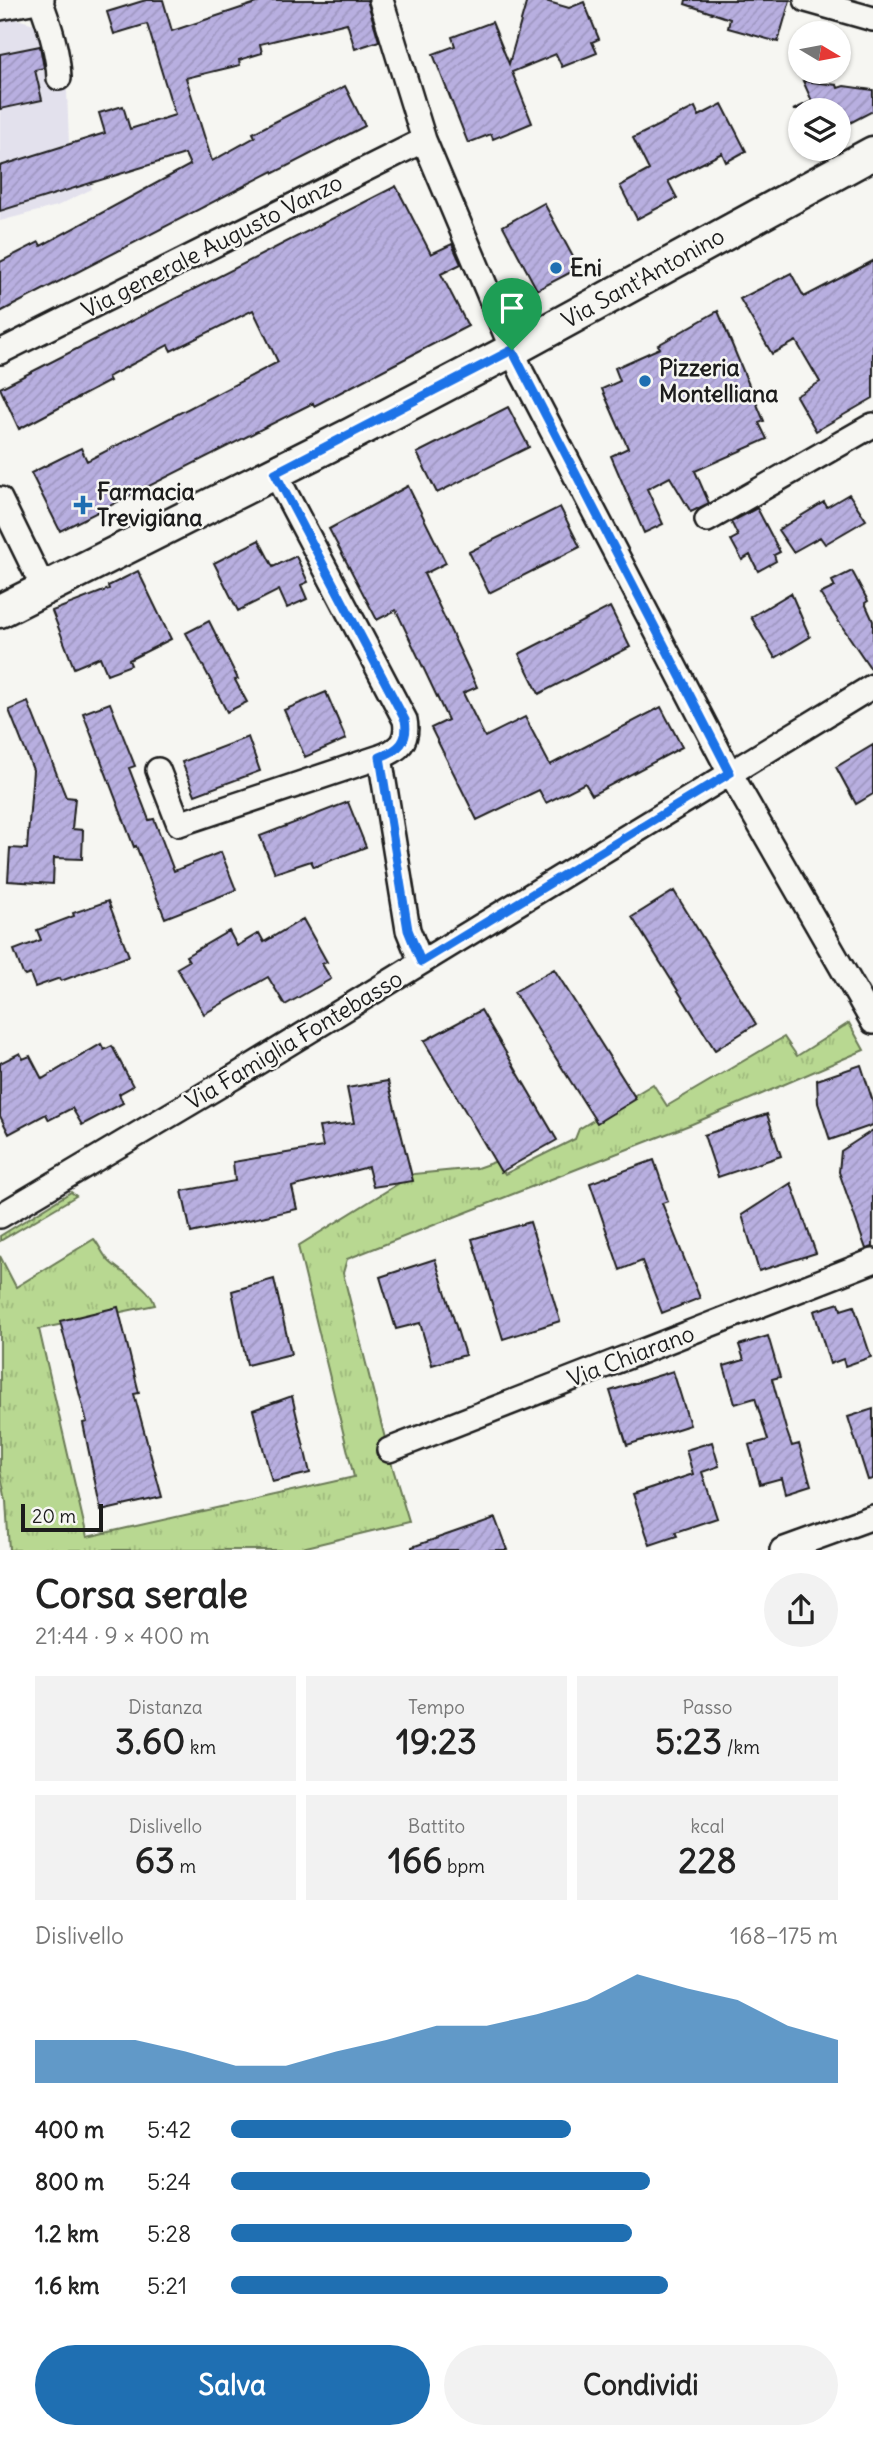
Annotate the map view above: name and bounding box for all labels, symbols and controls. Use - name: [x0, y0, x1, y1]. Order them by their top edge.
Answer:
- north arrow: [788, 21, 850, 84]
- map controls: [788, 21, 851, 161]
- button: layers: [788, 98, 851, 161]
- street label: Via generale Augusto Vanzo: [76, 167, 347, 324]
- street label: Via Sant'Antonino: [556, 221, 729, 334]
- place label: Eni: [570, 253, 602, 282]
- marker: Eni: [548, 260, 564, 276]
- pin: [482, 278, 542, 350]
- icon: arrive: [493, 289, 531, 327]
- place label: Pizzeria Montelliana: [659, 353, 778, 408]
- marker: Pizzeria Montelliana: [637, 373, 653, 389]
- place label: Farmacia Trevigiana: [97, 477, 202, 532]
- marker: Farmacia Trevigiana: [75, 497, 91, 513]
- street label: Via Famiglia Fontebasso: [180, 963, 407, 1116]
- street label: Via Chiarano: [563, 1318, 698, 1393]
- scale bar: [21, 1501, 103, 1533]
- text: 20 m: [32, 1504, 76, 1528]
- text: Corsa serale: [35, 1571, 248, 1618]
- button: share: [764, 1573, 838, 1647]
- text: 21:44 · 9 × 400 m: [35, 1621, 210, 1650]
- text: Distanza: [128, 1695, 203, 1719]
- text: Tempo: [408, 1695, 465, 1719]
- text: Passo: [683, 1695, 732, 1719]
- text: 3.60: [115, 1719, 185, 1763]
- text: 19:23: [396, 1719, 477, 1763]
- text: 5:23: [655, 1719, 722, 1763]
- text: km: [185, 1735, 216, 1759]
- text: /km: [722, 1735, 760, 1759]
- text: Dislivello: [129, 1814, 202, 1838]
- text: Battito: [408, 1814, 465, 1838]
- text: kcal: [690, 1814, 725, 1838]
- text: 63: [135, 1838, 175, 1882]
- text: 166: [388, 1838, 442, 1882]
- text: 228: [678, 1838, 737, 1882]
- text: m: [175, 1854, 196, 1878]
- text: bpm: [442, 1854, 485, 1878]
- text: Dislivello: [35, 1921, 124, 1950]
- text: 168–175 m: [730, 1921, 838, 1950]
- text: 400 m: [35, 2115, 104, 2144]
- text: 5:42: [147, 2115, 191, 2144]
- text: 800 m: [35, 2167, 104, 2196]
- text: 5:24: [147, 2167, 191, 2196]
- text: 1.2 km: [35, 2219, 99, 2248]
- text: 5:28: [147, 2219, 191, 2248]
- text: 1.6 km: [35, 2271, 100, 2300]
- text: 5:21: [147, 2271, 187, 2300]
- button: Salva: [35, 2345, 430, 2425]
- button: Condividi: [444, 2345, 838, 2425]

